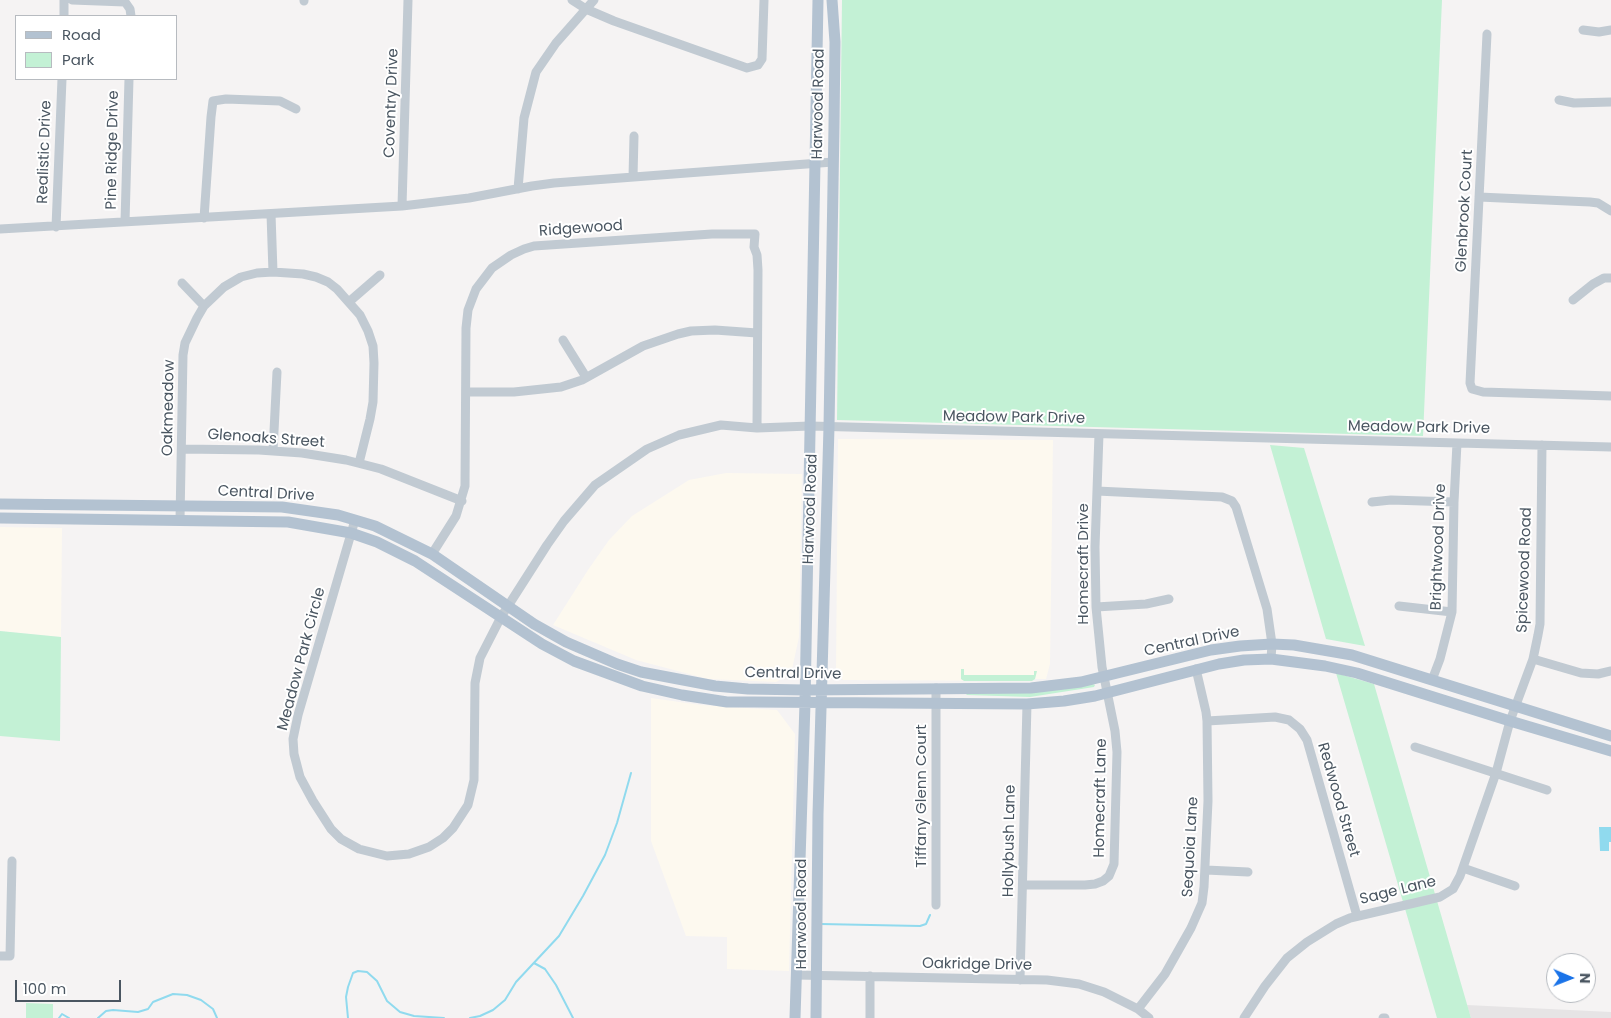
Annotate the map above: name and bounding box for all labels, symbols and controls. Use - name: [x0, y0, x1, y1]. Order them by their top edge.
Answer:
- legend: [15, 15, 178, 80]
- text: Road: [62, 24, 101, 45]
- street label: Coventry Drive: [381, 48, 403, 158]
- street label: Harwood Road: [809, 48, 829, 160]
- text: Park: [62, 49, 94, 70]
- street label: Pine Ridge Drive: [103, 90, 123, 210]
- street label: Realistic Drive: [34, 100, 56, 204]
- street label: Glenbrook Court: [1453, 149, 1477, 273]
- street label: Ridgewood: [538, 217, 624, 241]
- street label: Oakmeadow: [159, 360, 179, 456]
- street label: Meadow Park Drive: [943, 408, 1085, 428]
- street label: Meadow Park Drive: [1348, 418, 1490, 438]
- street label: Glenoaks Street: [207, 426, 325, 452]
- street label: Harwood Road: [800, 453, 822, 565]
- street label: Central Drive: [217, 482, 315, 506]
- street label: Brightwood Drive: [1428, 483, 1450, 611]
- street label: Homecraft Drive: [1075, 503, 1093, 625]
- street label: Spicewood Road: [1514, 507, 1536, 633]
- street label: Meadow Park Circle: [274, 585, 330, 733]
- street label: Central Drive: [1143, 623, 1241, 661]
- street label: Central Drive: [744, 664, 842, 684]
- street label: Tiffany Glenn Court: [913, 724, 931, 868]
- street label: Homecraft Lane: [1091, 738, 1111, 858]
- street label: Redwood Street: [1313, 741, 1363, 859]
- street label: Hollybush Lane: [1000, 785, 1020, 897]
- street label: Sequoia Lane: [1179, 796, 1203, 898]
- street label: Harwood Road: [793, 859, 811, 969]
- street label: Sage Lane: [1358, 873, 1438, 909]
- north arrow: [1546, 953, 1596, 1003]
- street label: Oakridge Drive: [922, 955, 1032, 975]
- scale bar: [18, 970, 124, 1002]
- text: N: [1575, 973, 1595, 984]
- text: 100 m: [23, 978, 66, 999]

